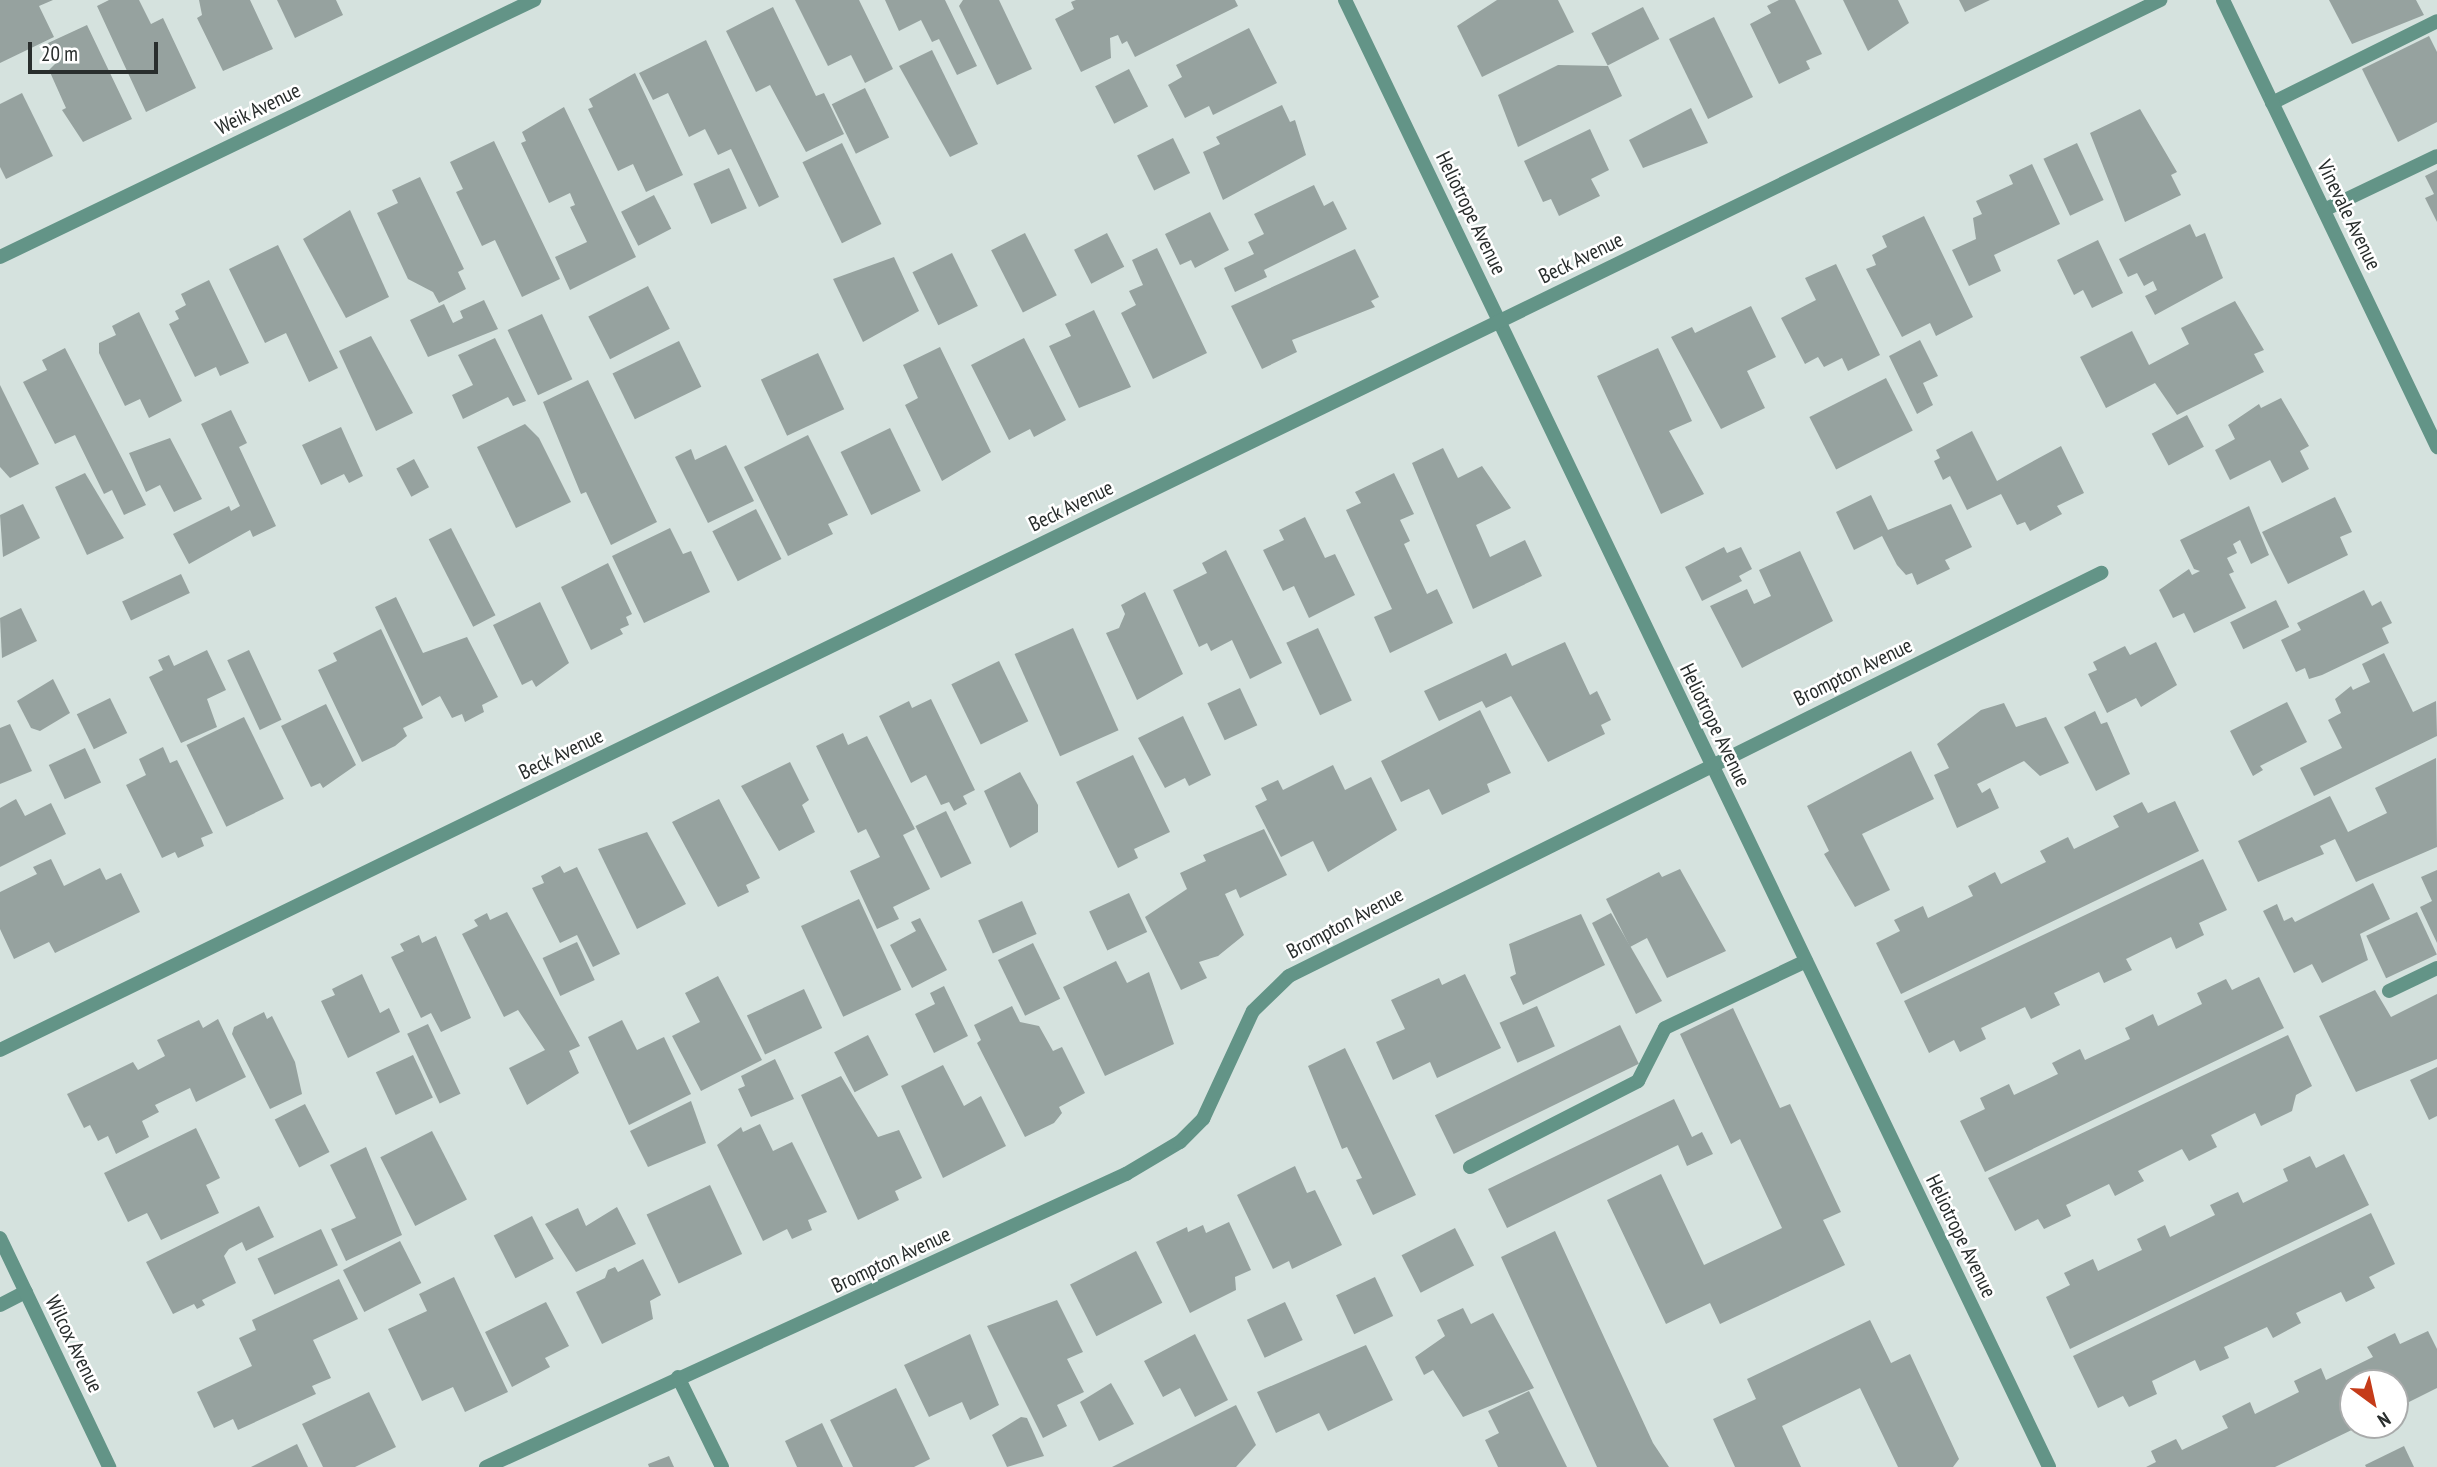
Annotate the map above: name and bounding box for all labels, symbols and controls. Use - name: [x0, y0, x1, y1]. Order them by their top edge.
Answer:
- scale bar: [32, 28, 161, 72]
- text: 20 m: [41, 40, 78, 67]
- street label: Weik Avenue: [211, 77, 305, 141]
- street label: Heliotrope Avenue: [1430, 147, 1512, 279]
- street label: Vinevale Avenue: [2311, 156, 2387, 274]
- street label: Beck Avenue: [1534, 227, 1628, 289]
- street label: Beck Avenue: [1024, 475, 1118, 537]
- street label: Brompton Avenue: [1790, 632, 1916, 712]
- street label: Heliotrope Avenue: [1674, 659, 1756, 791]
- street label: Beck Avenue: [514, 723, 608, 785]
- street label: Brompton Avenue: [1282, 882, 1408, 964]
- street label: Heliotrope Avenue: [1920, 1170, 2002, 1302]
- street label: Brompton Avenue: [827, 1221, 955, 1299]
- street label: Wilcox Avenue: [40, 1291, 108, 1397]
- north arrow: [2339, 1369, 2409, 1439]
- text: N: [2374, 1407, 2395, 1433]

